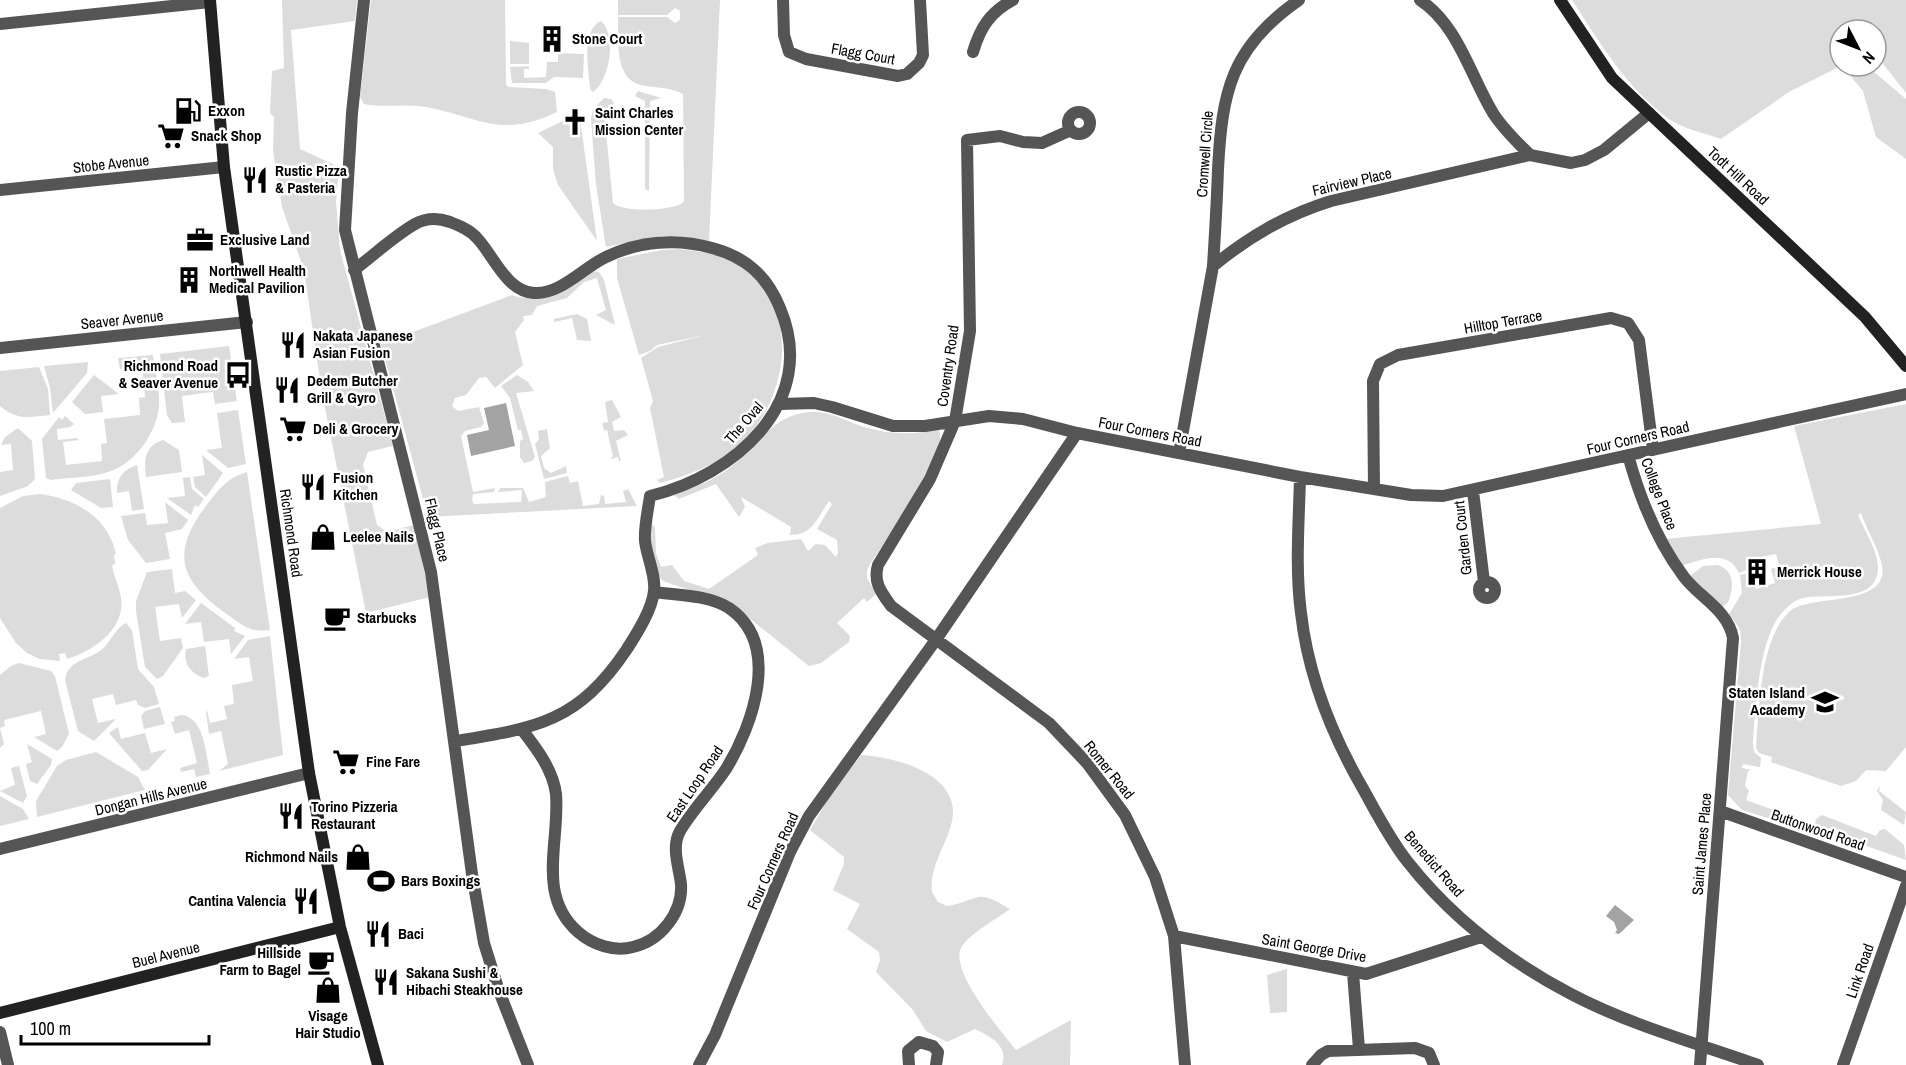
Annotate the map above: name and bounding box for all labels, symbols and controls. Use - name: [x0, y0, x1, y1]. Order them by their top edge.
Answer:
- north arrow: [1828, 18, 1888, 78]
- building icon: Stone Court: [537, 24, 567, 54]
- place label: Stone Court: [572, 28, 642, 49]
- street label: Flagg Court: [830, 38, 897, 70]
- text: N: [1858, 47, 1880, 69]
- fuel station icon: Exxon: [173, 96, 203, 126]
- place label: Exxon: [208, 100, 245, 121]
- place label: Saint Charles Mission Center: [595, 102, 683, 140]
- church icon: Saint Charles Mission Center: [560, 107, 590, 137]
- street label: Cromwell Circle: [1191, 110, 1218, 198]
- supermarket icon: Snack Shop: [156, 121, 186, 151]
- place label: Snack Shop: [191, 125, 261, 146]
- street label: Todt Hill Road: [1703, 142, 1774, 210]
- street label: Stobe Avenue: [72, 149, 150, 178]
- place label: Rustic Pizza & Pasteria: [275, 160, 347, 198]
- street label: Fairview Place: [1310, 162, 1394, 201]
- restaurant icon: Rustic Pizza & Pasteria: [240, 165, 270, 195]
- office icon: Exclusive Land: [185, 225, 215, 255]
- place label: Exclusive Land: [220, 229, 310, 250]
- place label: Northwell Health Medical Pavilion: [209, 260, 306, 298]
- building icon: Northwell Health Medical Pavilion: [174, 265, 204, 295]
- street label: Hilltop Terrace: [1462, 304, 1544, 339]
- street label: Seaver Avenue: [79, 305, 165, 334]
- street label: Coventry Road: [931, 324, 964, 408]
- place label: Nakata Japanese Asian Fusion: [313, 325, 413, 363]
- restaurant icon: Nakata Japanese Asian Fusion: [278, 330, 308, 360]
- place label: Richmond Road & Seaver Avenue: [118, 355, 218, 393]
- bus stop icon: Richmond Road & Seaver Avenue: [223, 360, 253, 390]
- place label: Dedem Butcher Grill & Gyro: [307, 370, 398, 408]
- restaurant icon: Dedem Butcher Grill & Gyro: [272, 375, 302, 405]
- street label: The Oval: [719, 397, 768, 448]
- street label: Four Corners Road: [1097, 411, 1203, 452]
- supermarket icon: Deli & Grocery: [278, 414, 308, 444]
- street label: Four Corners Road: [1585, 416, 1691, 460]
- place label: Deli & Grocery: [313, 418, 399, 439]
- street label: College Place: [1636, 455, 1683, 533]
- place label: Fusion Kitchen: [333, 467, 378, 505]
- restaurant icon: Fusion Kitchen: [298, 472, 328, 502]
- street label: Richmond Road: [275, 487, 308, 578]
- street label: Flagg Place: [420, 496, 455, 564]
- street label: Garden Court: [1448, 499, 1477, 576]
- shop icon: Leelee Nails: [308, 522, 338, 552]
- place label: Leelee Nails: [343, 526, 414, 547]
- building icon: Merrick House: [1742, 557, 1772, 587]
- place label: Merrick House: [1777, 561, 1862, 582]
- cafe icon: Starbucks: [322, 603, 352, 633]
- place label: Starbucks: [357, 607, 417, 628]
- place label: Staten Island Academy: [1728, 682, 1805, 720]
- school or university icon: Staten Island Academy: [1810, 687, 1840, 717]
- street label: Romer Road: [1079, 736, 1139, 803]
- street label: East Loop Road: [661, 741, 728, 826]
- supermarket icon: Fine Fare: [331, 747, 361, 777]
- place label: Fine Fare: [366, 751, 420, 772]
- street label: Dongan Hills Avenue: [93, 772, 209, 821]
- street label: Saint James Place: [1687, 792, 1716, 896]
- place label: Torino Pizzeria Restaurant: [311, 796, 398, 834]
- restaurant icon: Torino Pizzeria Restaurant: [276, 801, 306, 831]
- street label: Buttonwood Road: [1769, 804, 1868, 855]
- street label: Four Corners Road: [742, 809, 803, 913]
- street label: Benedict Road: [1400, 826, 1469, 901]
- shop icon: Richmond Nails: [343, 842, 373, 872]
- place label: Richmond Nails: [245, 846, 338, 867]
- sports icon: Bars Boxings: [366, 866, 396, 896]
- place label: Bars Boxings: [401, 870, 480, 891]
- restaurant icon: Cantina Valencia: [291, 886, 321, 916]
- place label: Cantina Valencia: [188, 890, 286, 911]
- restaurant icon: Baci: [363, 919, 393, 949]
- place label: Baci: [398, 923, 424, 944]
- street label: Saint George Drive: [1260, 928, 1368, 967]
- street label: Buel Avenue: [130, 936, 202, 973]
- street label: Link Road: [1840, 941, 1879, 1001]
- place label: Hillside Farm to Bagel: [220, 942, 301, 980]
- cafe icon: Hillside Farm to Bagel: [306, 947, 336, 977]
- place label: Sakana Sushi & Hibachi Steakhouse: [406, 962, 523, 1000]
- restaurant icon: Sakana Sushi & Hibachi Steakhouse: [371, 967, 401, 997]
- shop icon: Visage Hair Studio: [313, 975, 343, 1005]
- place label: Visage Hair Studio: [295, 1005, 361, 1043]
- scale bar: [21, 1008, 208, 1046]
- text: 100 m: [30, 1016, 71, 1041]

